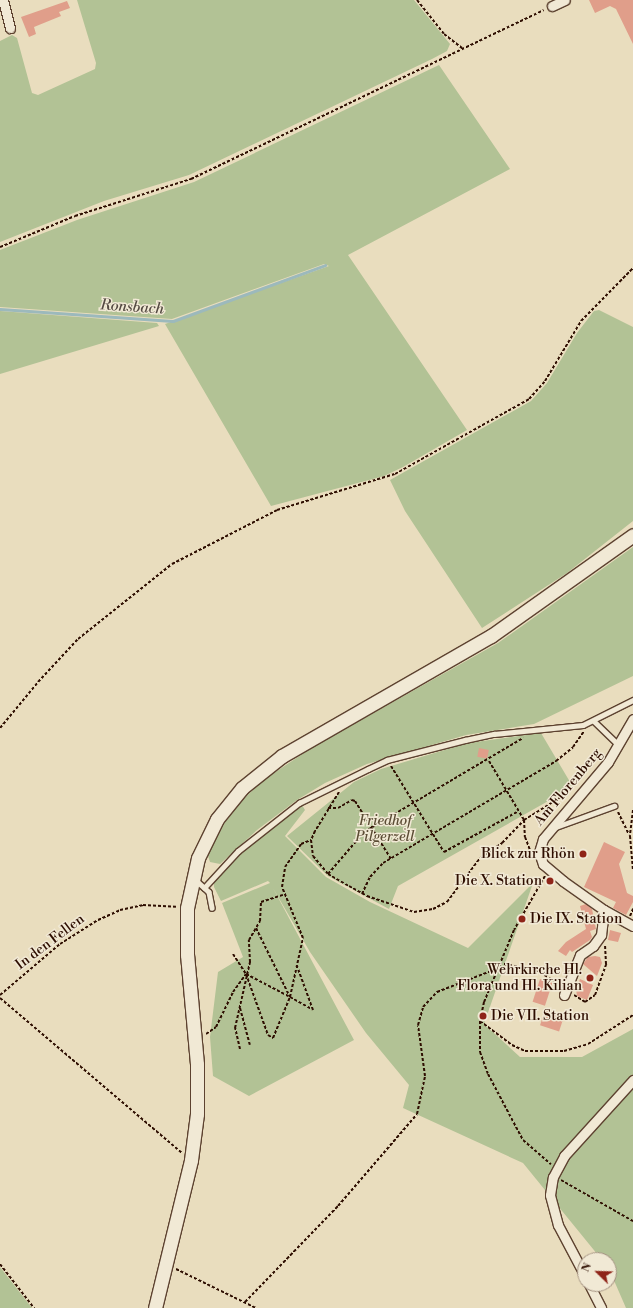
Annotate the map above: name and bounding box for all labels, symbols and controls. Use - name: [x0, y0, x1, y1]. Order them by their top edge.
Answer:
- water label: Ronsbach: [100, 296, 164, 318]
- street label: Am Florenberg: [531, 745, 605, 829]
- park label: Friedhof Pilgerzell: [355, 813, 415, 846]
- place label: Blick zur Rhön: [481, 846, 575, 862]
- marker: Blick zur Rhön: [578, 849, 588, 859]
- place label: Die X. Station: [455, 873, 542, 889]
- marker: Die X. Station: [545, 876, 555, 886]
- street label: In den Fellen: [12, 911, 88, 973]
- place label: Die IX. Station: [530, 911, 622, 927]
- marker: Die IX. Station: [517, 914, 527, 924]
- place label: Wehrkirche Hl. Flora und Hl. Kilian: [457, 962, 582, 994]
- marker: Wehrkirche Hl. Flora und Hl. Kilian: [585, 973, 595, 983]
- place label: Die VII. Station: [491, 1008, 589, 1024]
- marker: Die VII. Station: [478, 1011, 488, 1021]
- north arrow: [577, 1252, 617, 1292]
- text: N: [579, 1261, 595, 1274]

